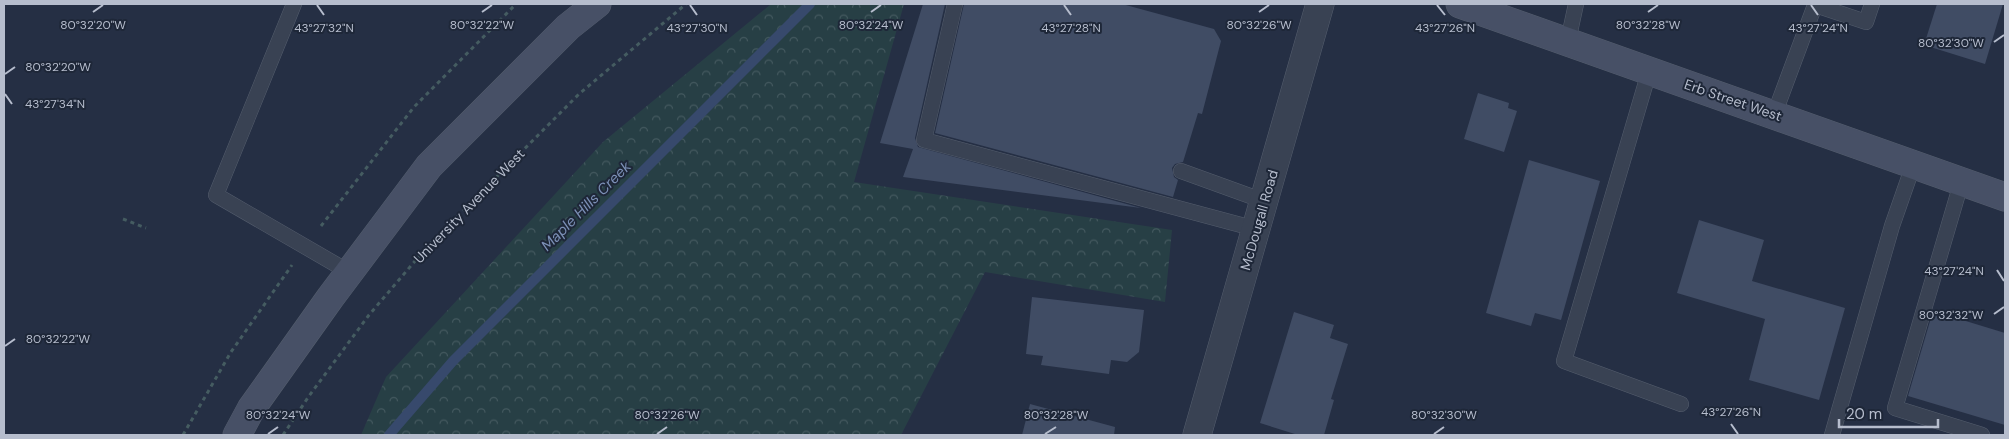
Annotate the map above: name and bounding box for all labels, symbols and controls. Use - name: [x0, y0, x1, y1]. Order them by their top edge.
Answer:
- text: 80°32'20"W: [60, 17, 126, 33]
- text: 80°32'22"W: [450, 17, 515, 33]
- text: 80°32'24"W: [839, 17, 904, 33]
- text: 80°32'26"W: [1226, 17, 1292, 33]
- text: 80°32'28"W: [1616, 17, 1681, 33]
- text: 43°27'32"N: [294, 20, 354, 36]
- text: 43°27'30"N: [667, 20, 727, 36]
- text: 43°27'28"N: [1041, 20, 1101, 36]
- text: 43°27'26"N: [1415, 20, 1475, 36]
- text: 43°27'24"N: [1788, 20, 1848, 36]
- text: 80°32'30"W: [1918, 35, 1984, 51]
- text: 80°32'20"W: [25, 59, 91, 75]
- street label: Erb Street West: [1682, 75, 1784, 125]
- text: 43°27'34"N: [25, 96, 85, 112]
- street label: University Avenue West: [410, 145, 528, 267]
- water label: Maple Hills Creek: [537, 156, 636, 255]
- street label: McDougall Road: [1236, 168, 1282, 272]
- text: 43°27'24"N: [1924, 263, 1984, 279]
- text: 80°32'32"W: [1919, 307, 1984, 323]
- text: 80°32'22"W: [26, 331, 91, 347]
- scale bar: [1839, 396, 1938, 428]
- text: 43°27'26"N: [1701, 404, 1761, 420]
- text: 20 m: [1846, 404, 1882, 424]
- text: 80°32'24"W: [246, 407, 311, 423]
- text: 80°32'26"W: [634, 407, 700, 423]
- text: 80°32'28"W: [1024, 407, 1089, 423]
- text: 80°32'30"W: [1411, 407, 1477, 423]

